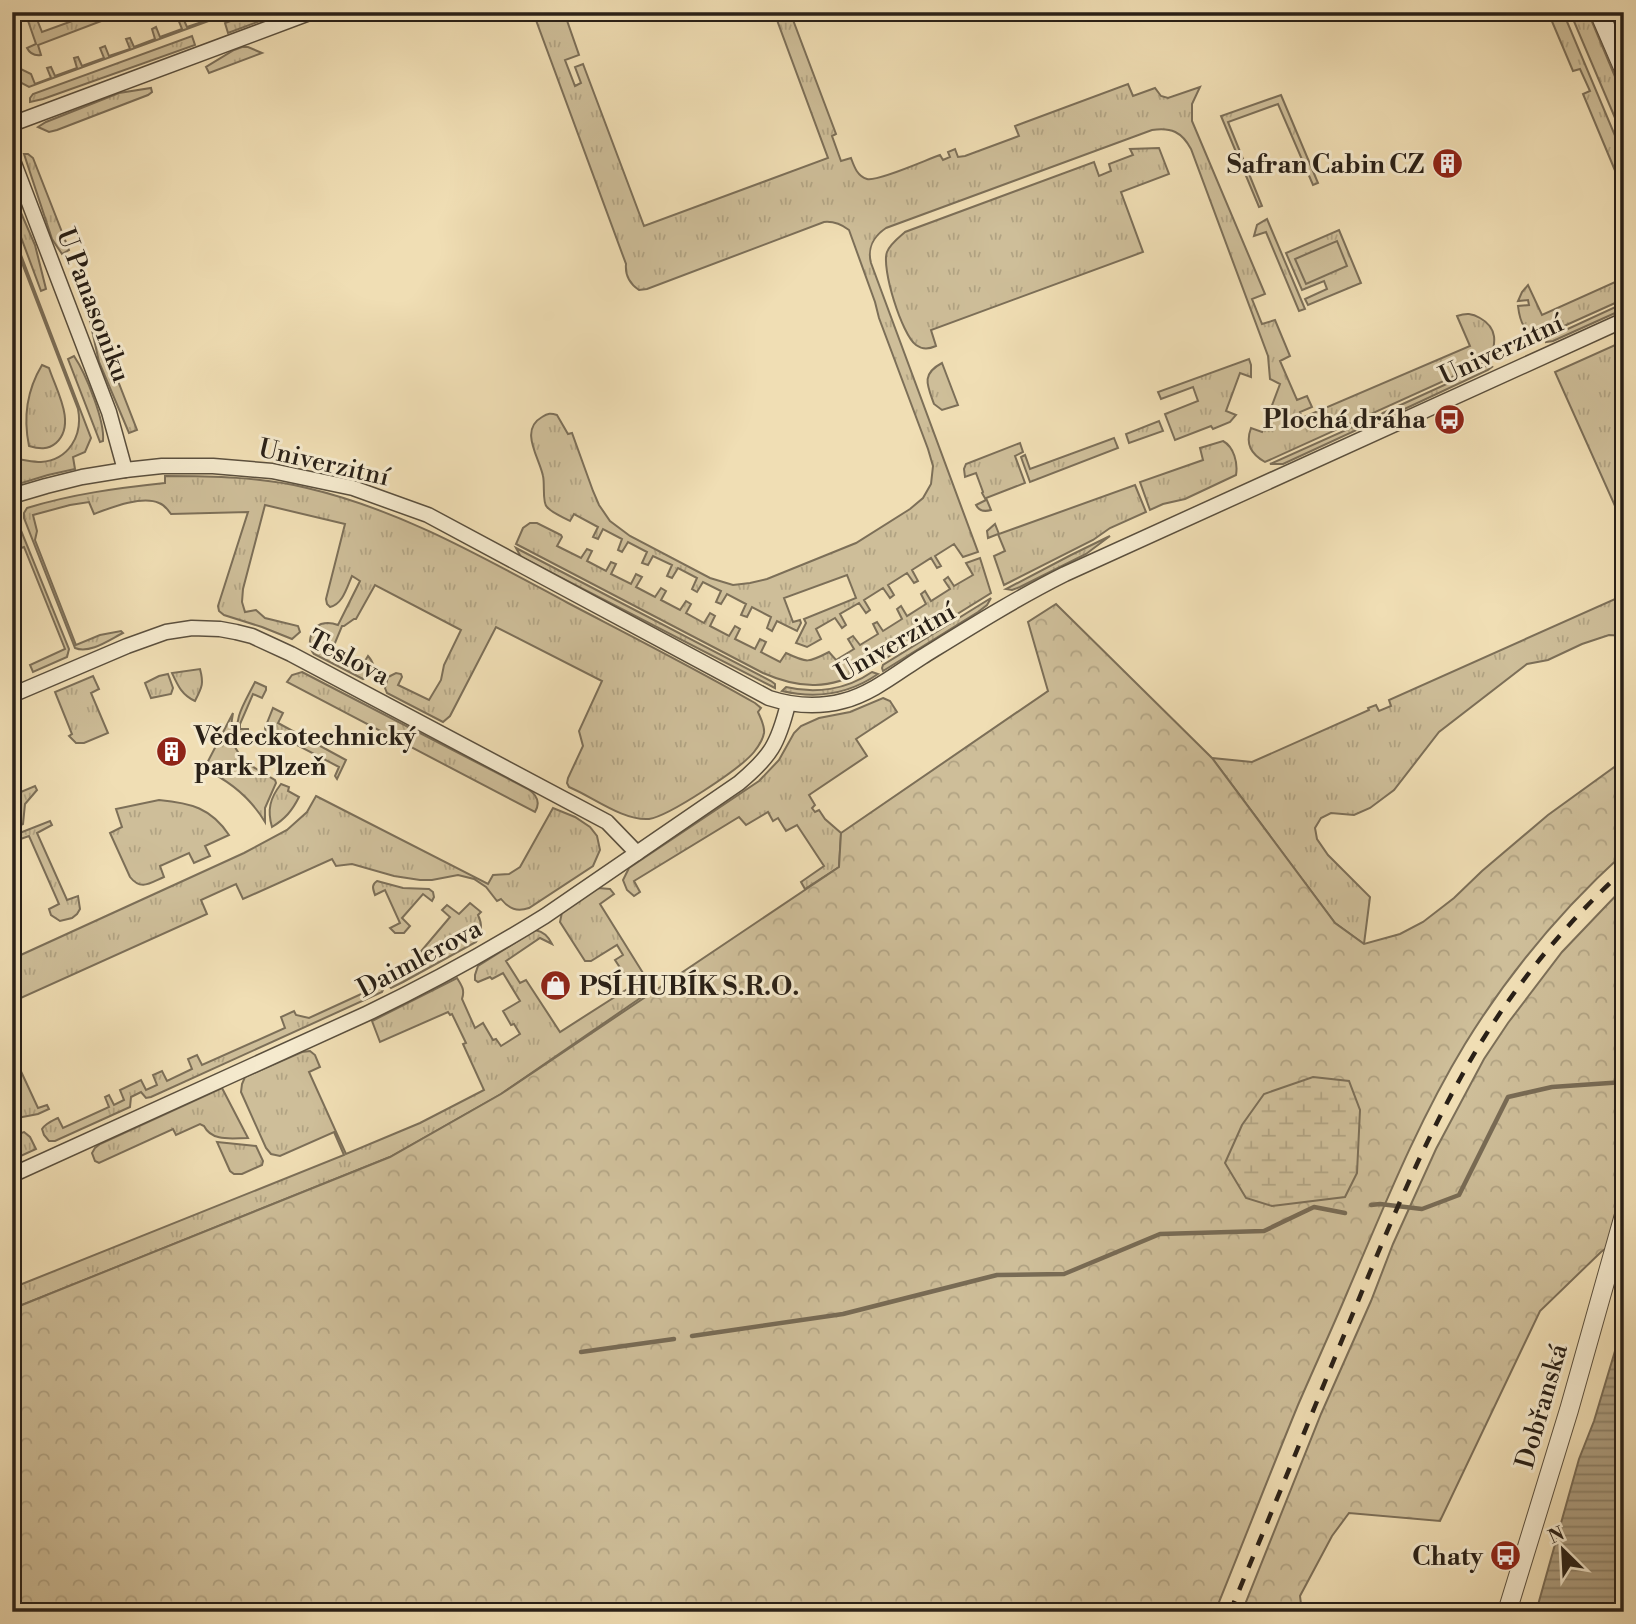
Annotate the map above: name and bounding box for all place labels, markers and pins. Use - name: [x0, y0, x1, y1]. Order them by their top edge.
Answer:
- building icon: Safran Cabin CZ: [1430, 147, 1464, 181]
- place label: Safran Cabin CZ: [1227, 149, 1425, 181]
- bus stop icon: Plochá dráha: [1432, 402, 1466, 436]
- place label: Plochá dráha: [1263, 404, 1427, 436]
- place label: Vědeckotechnický park Plzeň: [193, 721, 417, 783]
- building icon: Vědeckotechnický park Plzeň: [154, 734, 188, 768]
- shop icon: PSÍ HUBÍK S.R.O.: [539, 969, 573, 1003]
- place label: PSÍ HUBÍK S.R.O.: [579, 969, 799, 1003]
- bus stop icon: Chaty: [1489, 1539, 1523, 1573]
- place label: Chaty: [1412, 1541, 1484, 1573]

